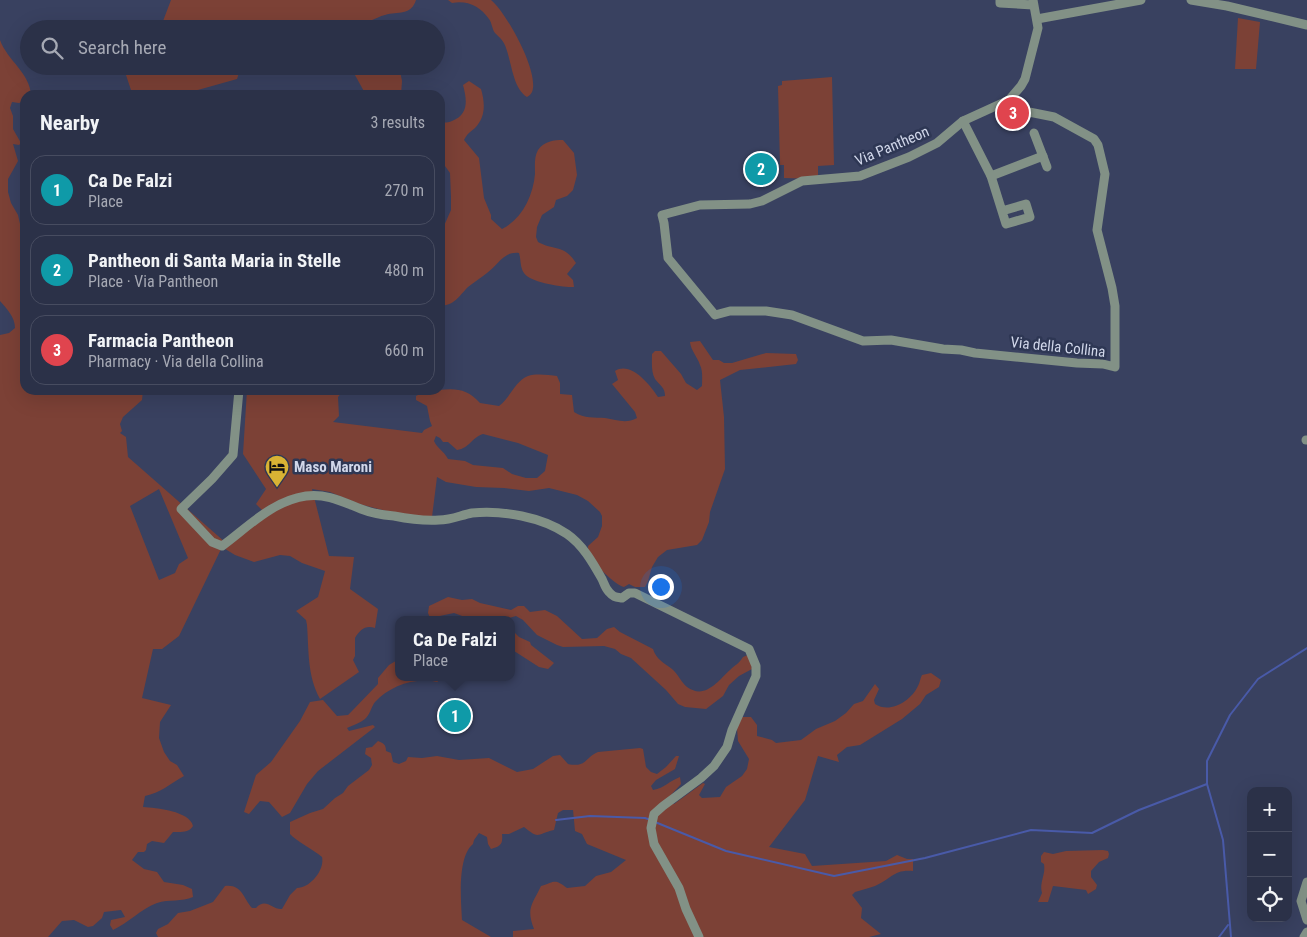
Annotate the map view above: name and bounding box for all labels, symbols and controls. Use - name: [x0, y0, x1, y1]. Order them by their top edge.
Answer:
- search box: [20, 20, 445, 75]
- icon: search: [38, 34, 66, 62]
- text: Search here: [78, 36, 166, 59]
- pin: 3: [997, 94, 1029, 132]
- text: Nearby: [40, 111, 99, 135]
- text: 3 results: [370, 113, 425, 132]
- street label: Via Pantheon: [852, 122, 932, 170]
- pin: 2: [745, 150, 777, 188]
- text: Ca De Falzi: [88, 169, 172, 192]
- text: 1: [53, 181, 61, 200]
- text: 270 m: [385, 181, 424, 200]
- text: Place: [88, 192, 123, 211]
- text: Pantheon di Santa Maria in Stelle: [88, 249, 341, 272]
- text: 2: [53, 261, 61, 280]
- text: 480 m: [385, 261, 424, 280]
- text: Place · Via Pantheon: [88, 272, 218, 291]
- text: Farmacia Pantheon: [88, 329, 234, 352]
- street label: Via della Collina: [1010, 333, 1106, 361]
- text: 3: [53, 341, 61, 360]
- text: 660 m: [385, 341, 424, 360]
- text: Pharmacy · Via della Collina: [88, 352, 264, 371]
- hotel icon: Maso Maroni: [264, 454, 290, 488]
- place label: Maso Maroni: [294, 458, 372, 476]
- your location: [648, 574, 674, 600]
- popup: [395, 616, 515, 681]
- text: Ca De Falzi: [413, 628, 497, 651]
- text: Place: [413, 651, 448, 670]
- pin: 1: [439, 697, 471, 735]
- map controls: [1247, 787, 1292, 922]
- button: +: [1247, 787, 1292, 832]
- button: −: [1247, 832, 1292, 877]
- button: locate: [1247, 877, 1292, 922]

